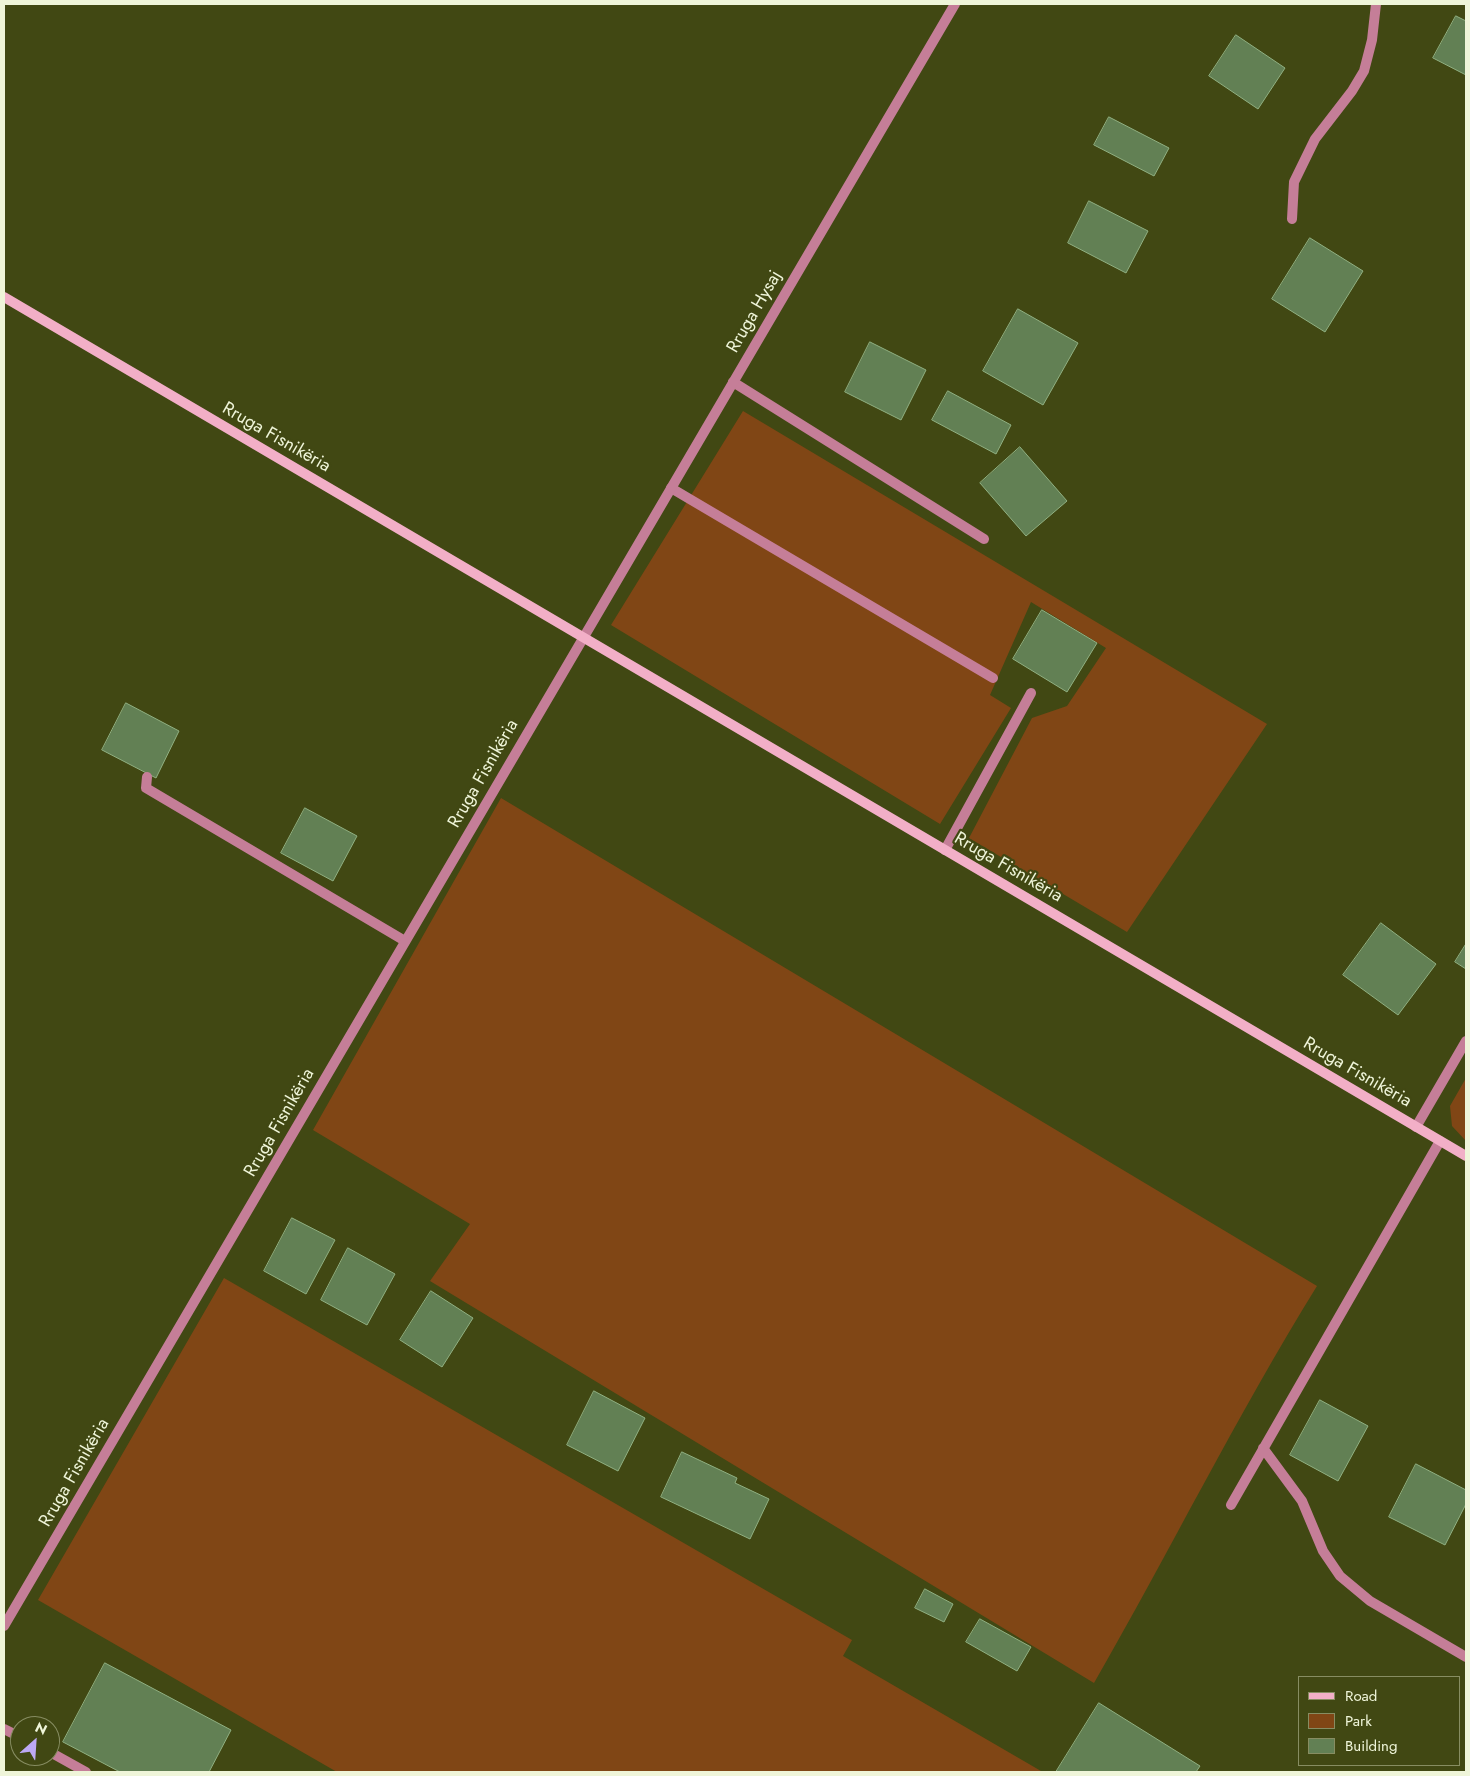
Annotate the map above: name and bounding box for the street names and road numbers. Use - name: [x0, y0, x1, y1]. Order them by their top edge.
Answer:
- street label: Rruga Hysaj: [723, 267, 787, 357]
- street label: Rruga Fisnikëria: [218, 398, 334, 478]
- street label: Rruga Fisnikëria: [444, 716, 524, 832]
- street label: Rruga Fisnikëria: [950, 828, 1066, 908]
- street label: Rruga Fisnikëria: [1299, 1033, 1415, 1113]
- street label: Rruga Fisnikëria: [240, 1065, 320, 1181]
- street label: Rruga Fisnikëria: [35, 1415, 115, 1531]

